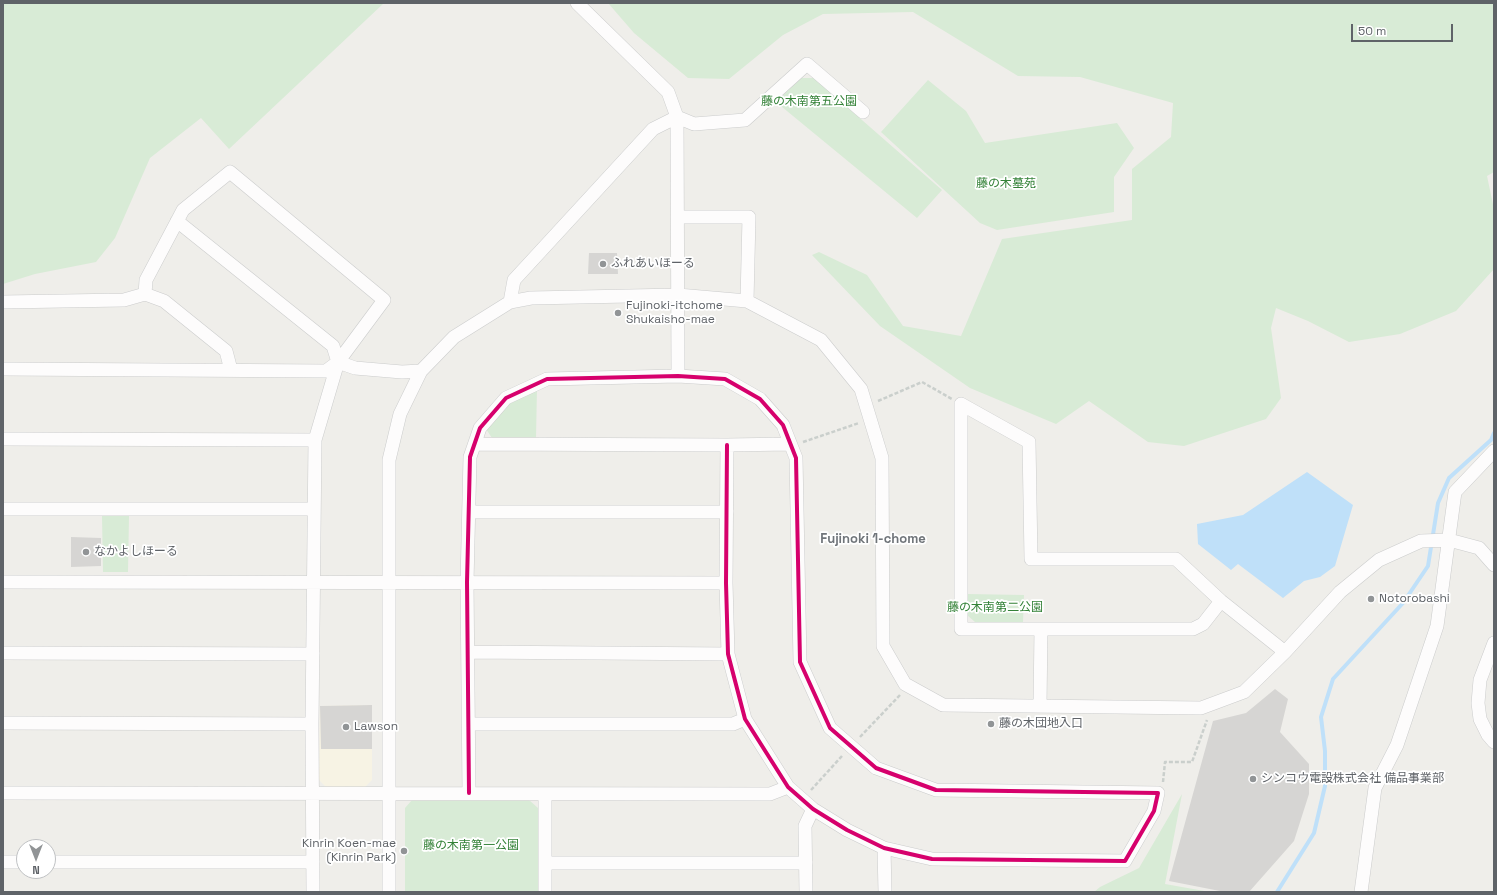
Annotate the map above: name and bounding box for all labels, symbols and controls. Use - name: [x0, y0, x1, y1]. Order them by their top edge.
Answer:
- scale bar: [1353, 16, 1455, 42]
- text: 50 m: [1358, 23, 1386, 39]
- park label: 藤の木南第五公園: [761, 95, 857, 109]
- park label: 藤の木墓苑: [976, 177, 1036, 191]
- place label: ふれあいほーる: [611, 257, 695, 271]
- marker: ふれあいほーる: [598, 259, 608, 269]
- place label: Fujinoki-itchome Shukaisho-mae: [626, 299, 723, 327]
- marker: Fujinoki-itchome Shukaisho-mae: [613, 308, 623, 318]
- district label: Fujinoki 1-chome: [820, 531, 926, 547]
- place label: なかよしほーる: [94, 545, 178, 559]
- marker: なかよしほーる: [81, 547, 91, 557]
- place label: Notorobashi: [1379, 592, 1450, 606]
- marker: Notorobashi: [1366, 594, 1376, 604]
- park label: 藤の木南第二公園: [947, 601, 1043, 615]
- place label: 藤の木団地入口: [999, 717, 1083, 731]
- marker: 藤の木団地入口: [986, 719, 996, 729]
- place label: Lawson: [354, 720, 398, 734]
- marker: Lawson: [341, 722, 351, 732]
- place label: シンコウ電設株式会社 備品事業部: [1261, 772, 1444, 786]
- marker: シンコウ電設株式会社 備品事業部: [1248, 774, 1258, 784]
- place label: Kinrin Koen-mae (Kinrin Park): [302, 837, 396, 865]
- north arrow: [16, 839, 56, 879]
- park label: 藤の木南第一公園: [423, 839, 519, 853]
- marker: Kinrin Koen-mae (Kinrin Park): [399, 846, 409, 856]
- text: N: [32, 863, 40, 877]

